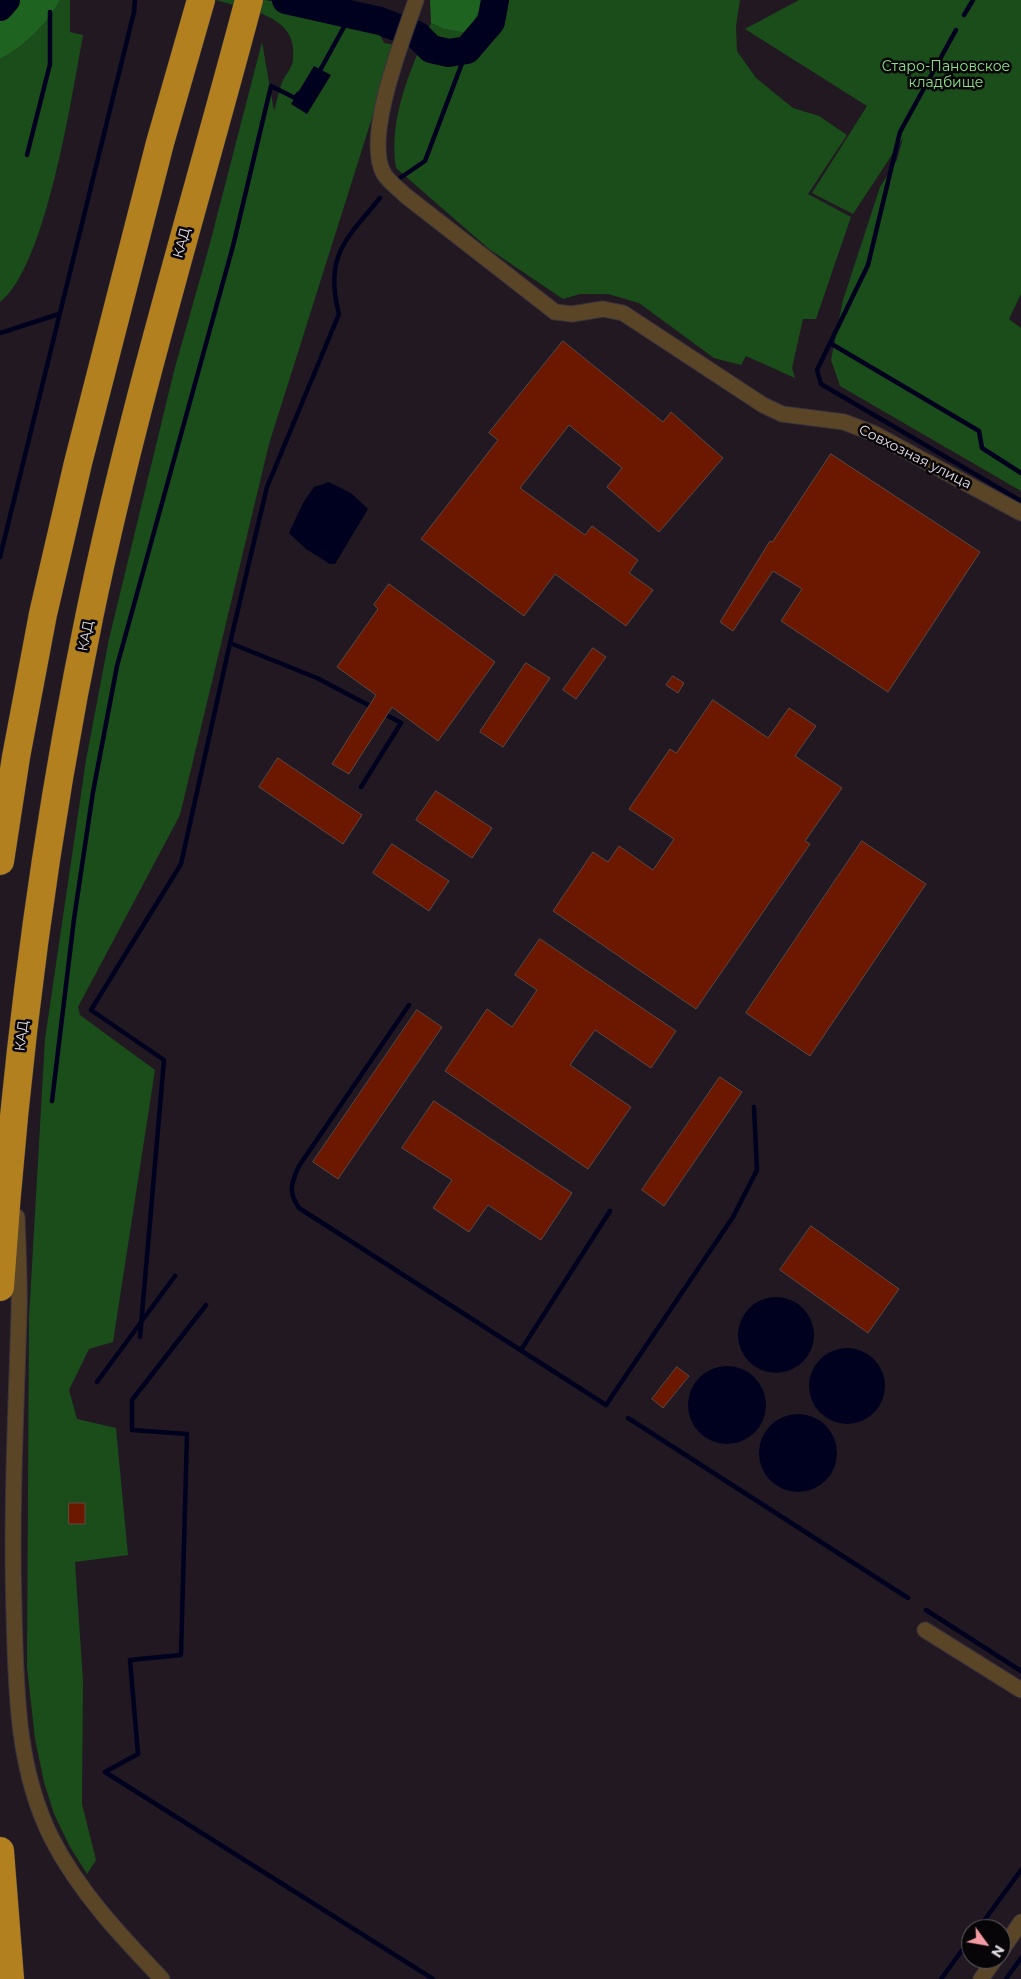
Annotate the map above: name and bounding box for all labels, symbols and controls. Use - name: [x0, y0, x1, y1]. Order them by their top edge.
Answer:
- park label: Старо-Пановское кладбище: [882, 59, 1010, 92]
- street label: КАД: [170, 226, 194, 260]
- street label: Совхозная улица: [856, 421, 974, 493]
- street label: КАД: [75, 619, 97, 653]
- street label: КАД: [12, 1020, 32, 1052]
- north arrow: [961, 1919, 1011, 1969]
- text: N: [987, 1942, 1009, 1961]

